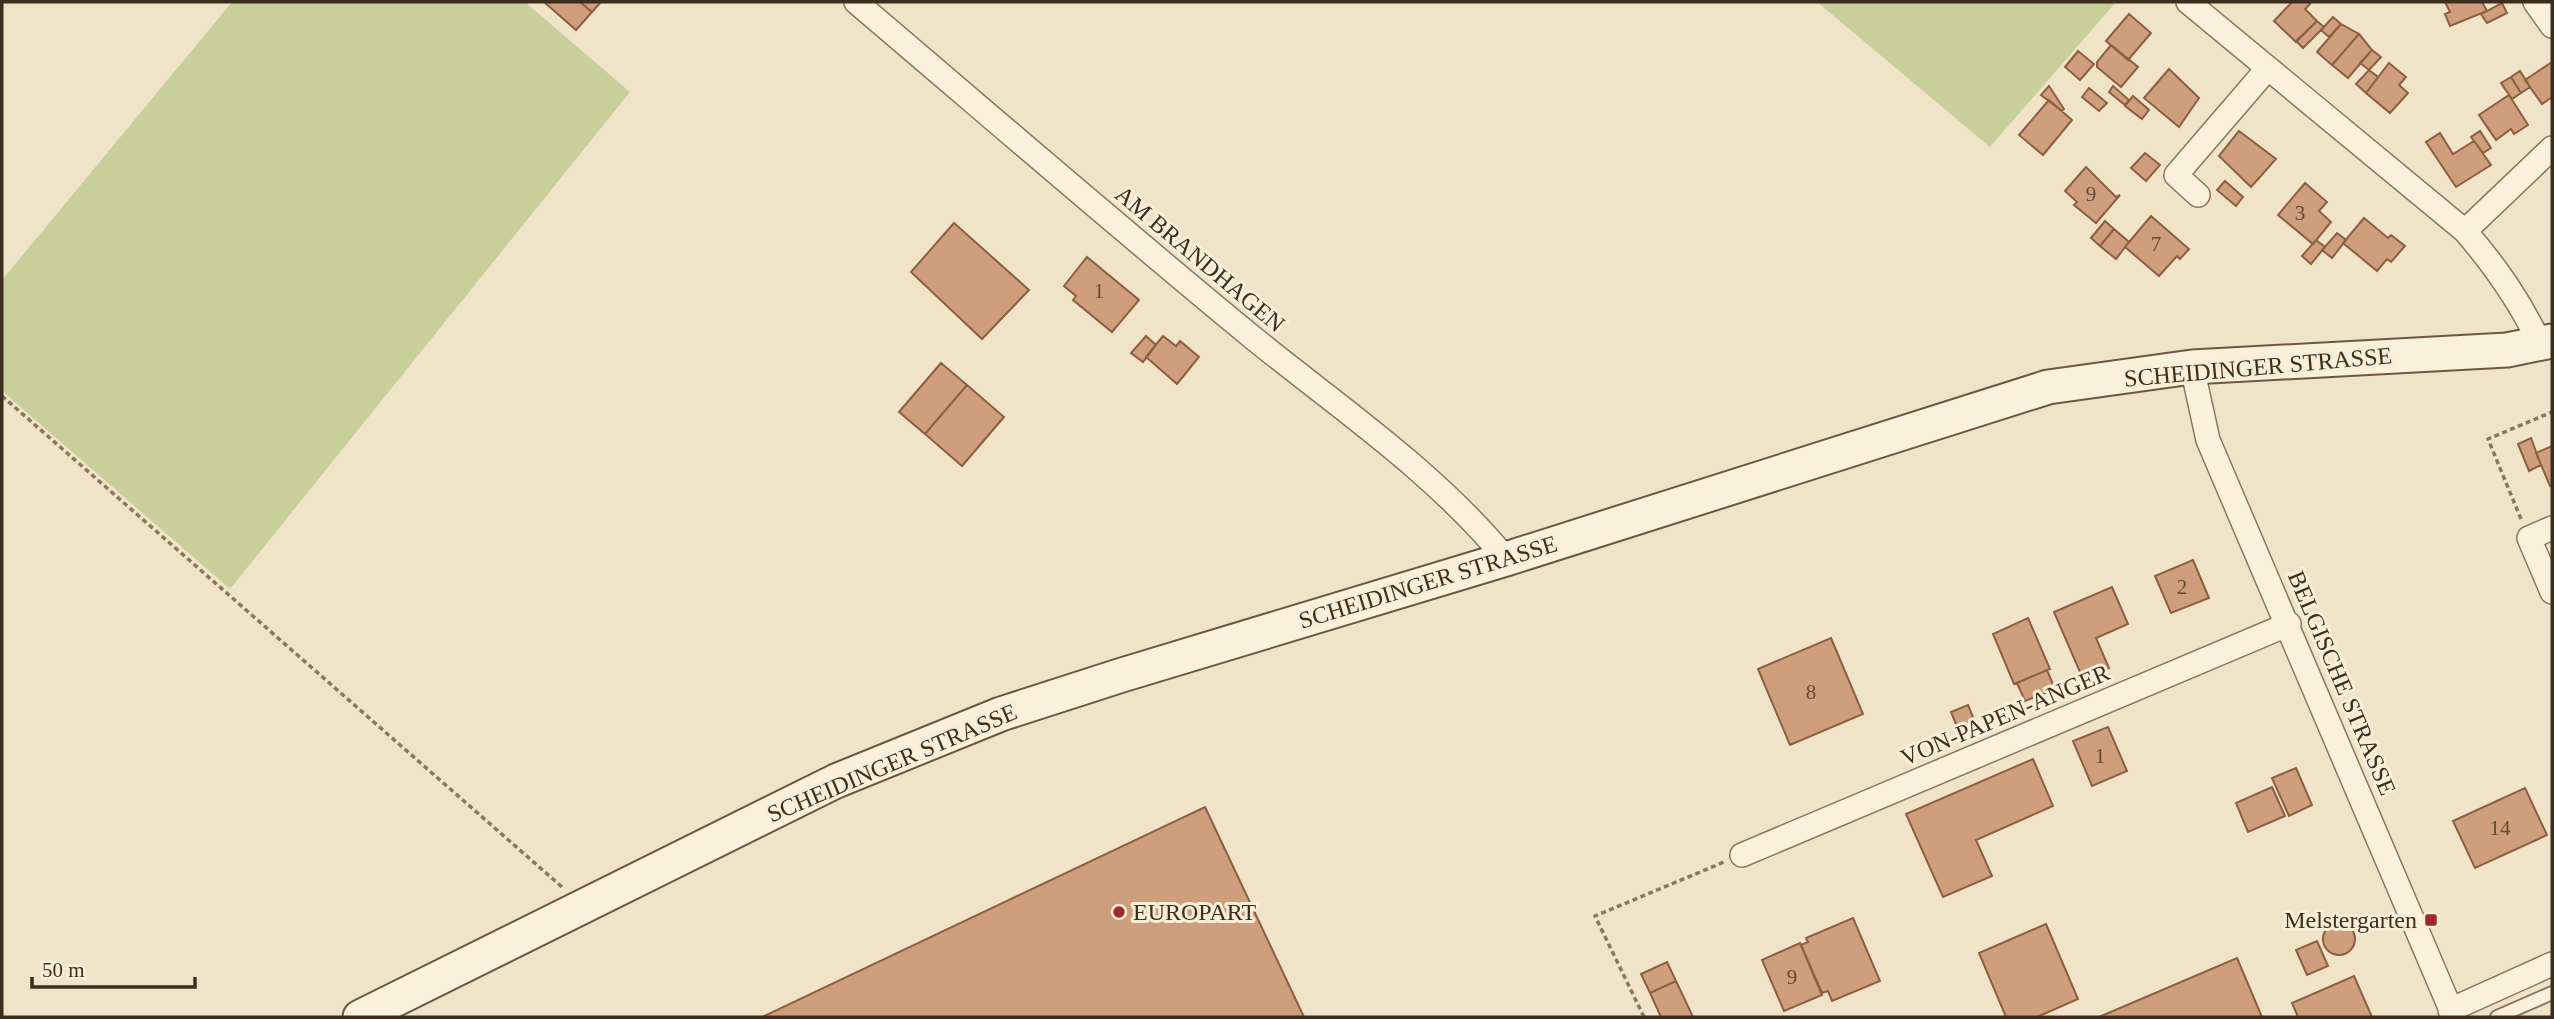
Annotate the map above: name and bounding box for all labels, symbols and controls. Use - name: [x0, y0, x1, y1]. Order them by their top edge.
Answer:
- street label: AM BRANDHAGEN: [1110, 181, 1290, 337]
- house number: 9: [2086, 182, 2096, 206]
- house number: 3: [2295, 201, 2305, 225]
- house number: 7: [2151, 232, 2161, 256]
- house number: 1: [1094, 279, 1104, 303]
- street label: SCHEIDINGER STRASSE: [2123, 342, 2393, 392]
- street label: SCHEIDINGER STRASSE: [1296, 530, 1560, 634]
- street label: BELGISCHE STRASSE: [2283, 567, 2401, 799]
- house number: 2: [2177, 575, 2187, 599]
- street label: VON-PAPEN-ANGER: [1897, 659, 2113, 771]
- house number: 8: [1806, 680, 1816, 704]
- street label: SCHEIDINGER STRASSE: [763, 699, 1021, 827]
- house number: 1: [2095, 744, 2105, 768]
- house number: 14: [2490, 816, 2511, 840]
- place label: EUROPART: [1133, 899, 1256, 925]
- marker: EUROPART: [1111, 904, 1127, 920]
- place label: Melstergarten: [2284, 907, 2417, 933]
- marker: Melstergarten: [2423, 912, 2439, 928]
- scale bar: [32, 946, 194, 990]
- text: 50 m: [42, 958, 85, 982]
- house number: 9: [1787, 965, 1797, 989]

